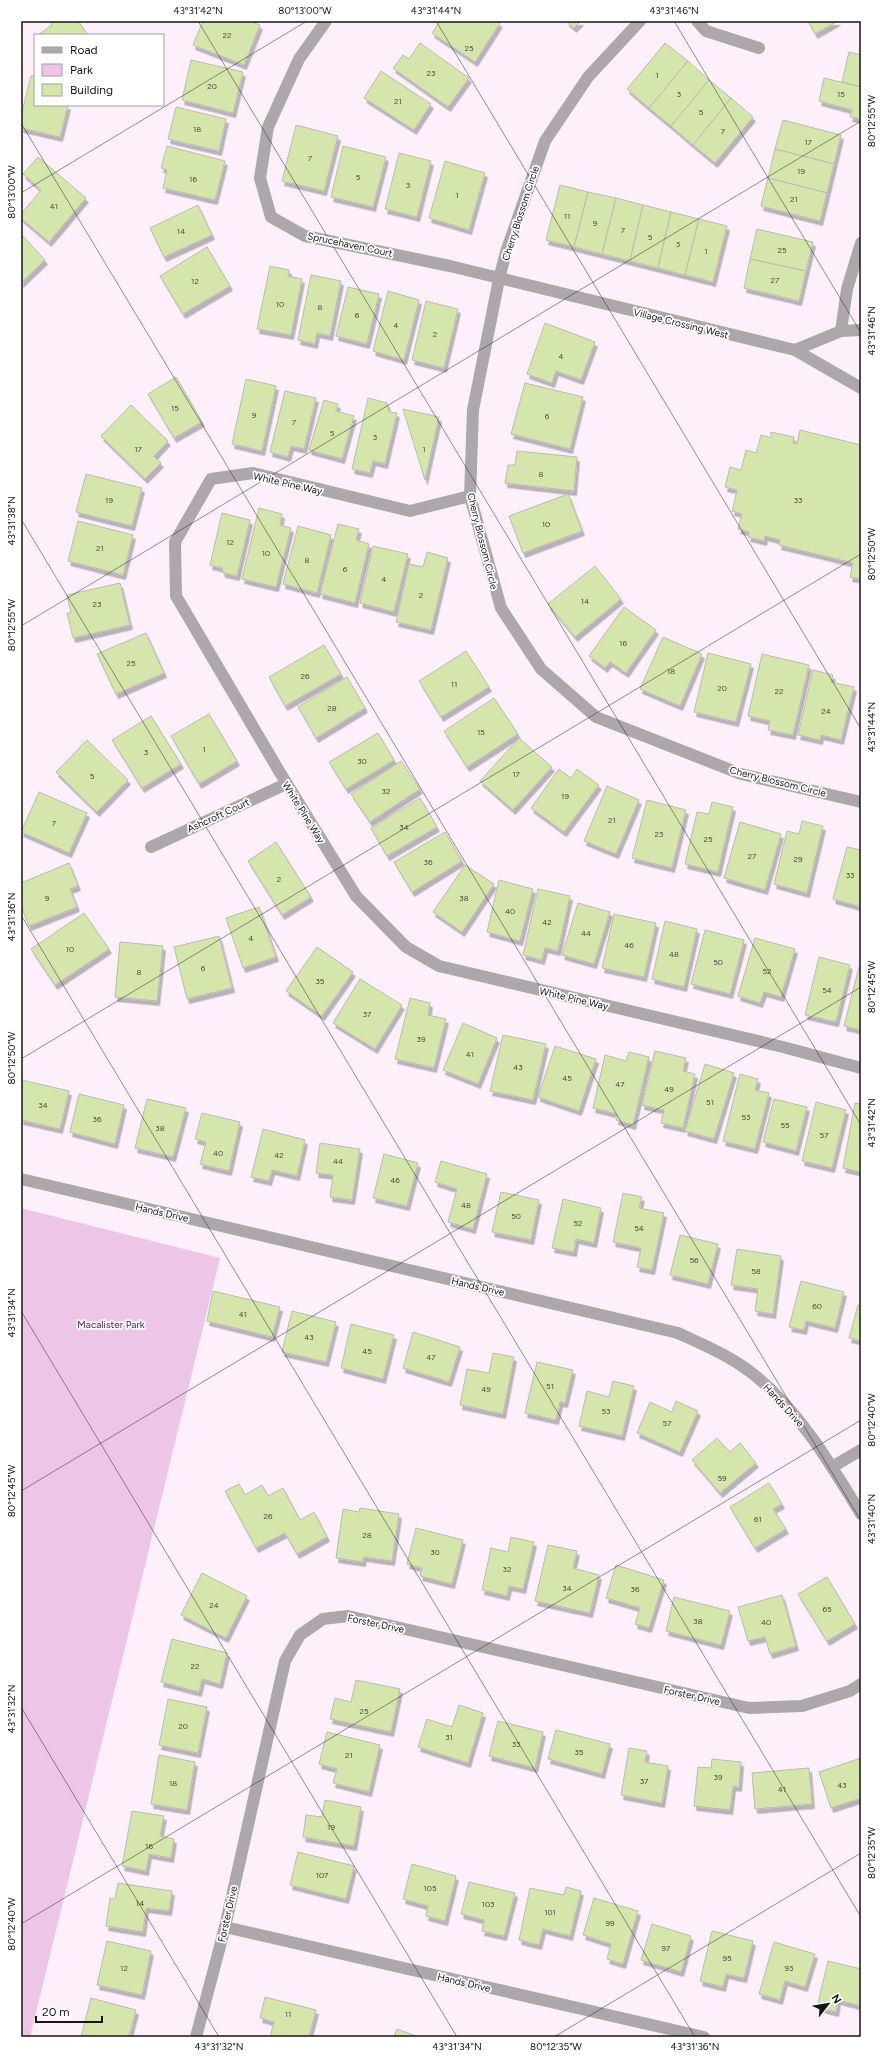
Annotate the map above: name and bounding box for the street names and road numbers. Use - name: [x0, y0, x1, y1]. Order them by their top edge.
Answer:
- street label: Cherry Blossom Circle: [499, 164, 542, 262]
- street label: Sprucehaven Court: [306, 229, 394, 260]
- street label: Village Crossing West: [632, 305, 730, 342]
- street label: White Pine Way: [252, 469, 324, 498]
- street label: Cherry Blossom Circle: [464, 492, 501, 591]
- street label: Cherry Blossom Circle: [728, 763, 828, 800]
- street label: White Pine Way: [279, 779, 328, 846]
- street label: Ashcroft Court: [185, 795, 252, 836]
- street label: White Pine Way: [538, 984, 610, 1013]
- street label: Hands Drive: [134, 1200, 190, 1225]
- street label: Hands Drive: [450, 1274, 506, 1299]
- street label: Hands Drive: [760, 1381, 807, 1430]
- street label: Forster Drive: [346, 1611, 406, 1636]
- street label: Forster Drive: [662, 1683, 722, 1708]
- street label: Forster Drive: [215, 1884, 240, 1944]
- street label: Hands Drive: [436, 1970, 492, 1995]

